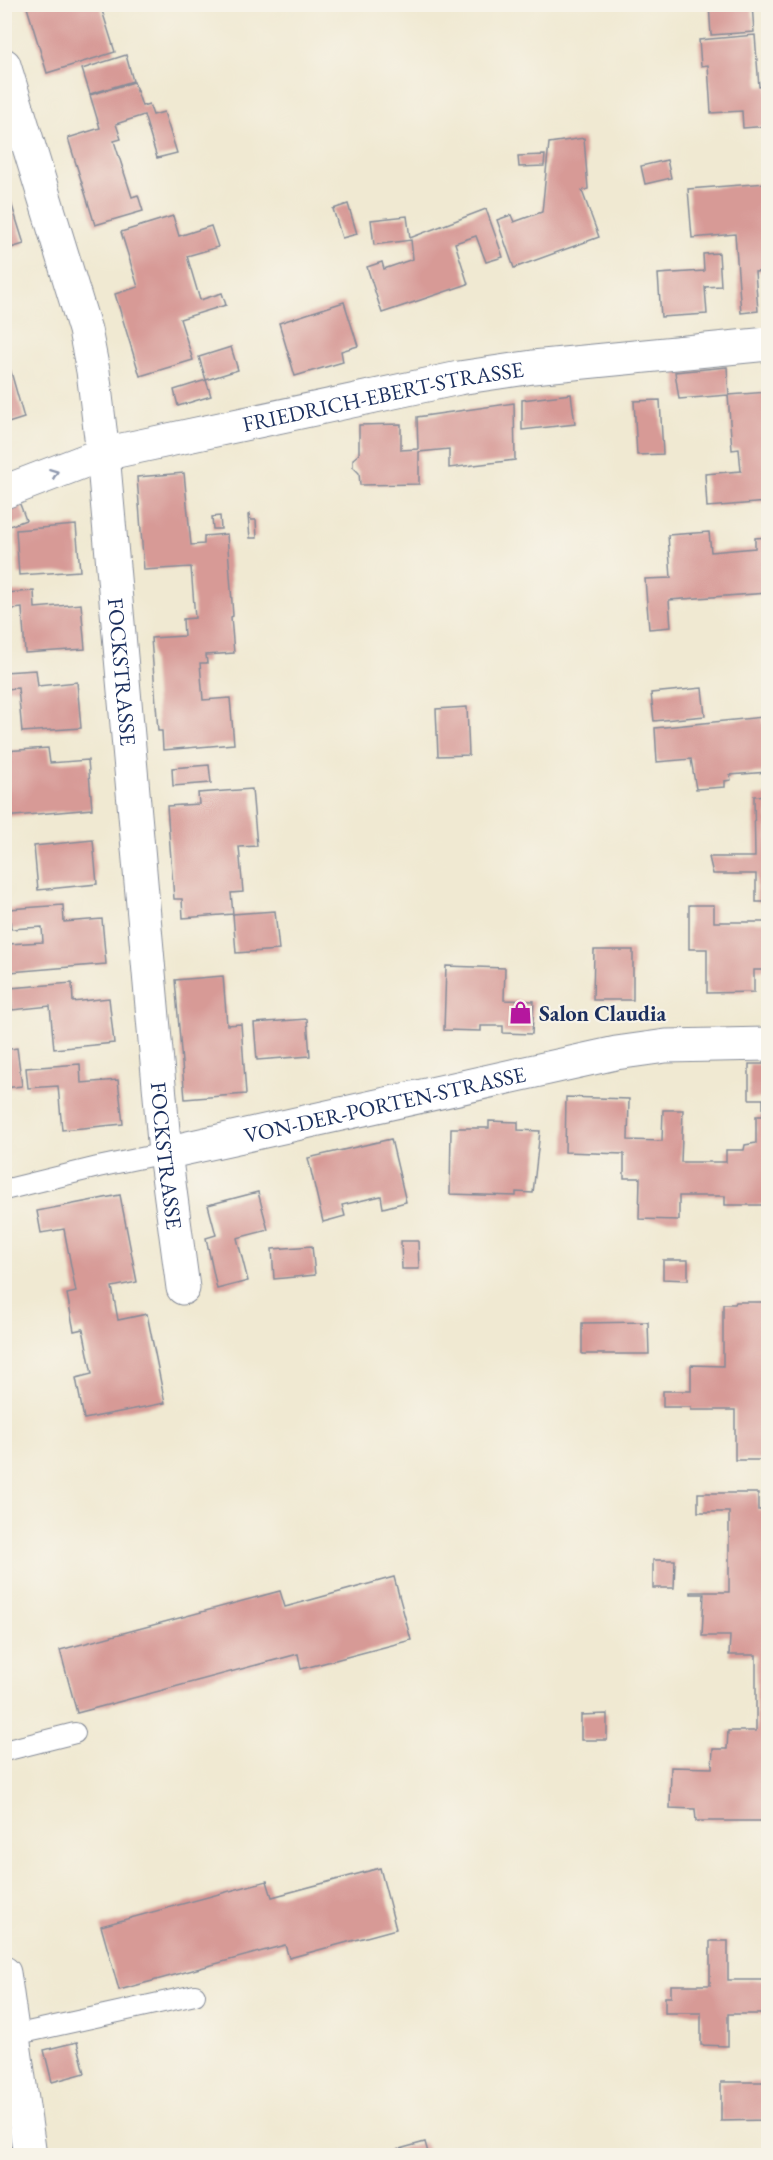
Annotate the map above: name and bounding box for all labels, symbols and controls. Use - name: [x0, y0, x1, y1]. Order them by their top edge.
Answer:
- street label: FRIEDRICH-EBERT-STRASSE: [240, 354, 526, 438]
- one-way arrow: [47, 468, 58, 480]
- street label: FOCKSTRASSE: [101, 596, 143, 747]
- place label: Salon Claudia: [539, 999, 666, 1028]
- shop icon: Salon Claudia: [508, 1000, 534, 1026]
- street label: VON-DER-PORTEN-STRASSE: [241, 1059, 528, 1150]
- street label: FOCKSTRASSE: [144, 1081, 190, 1231]

